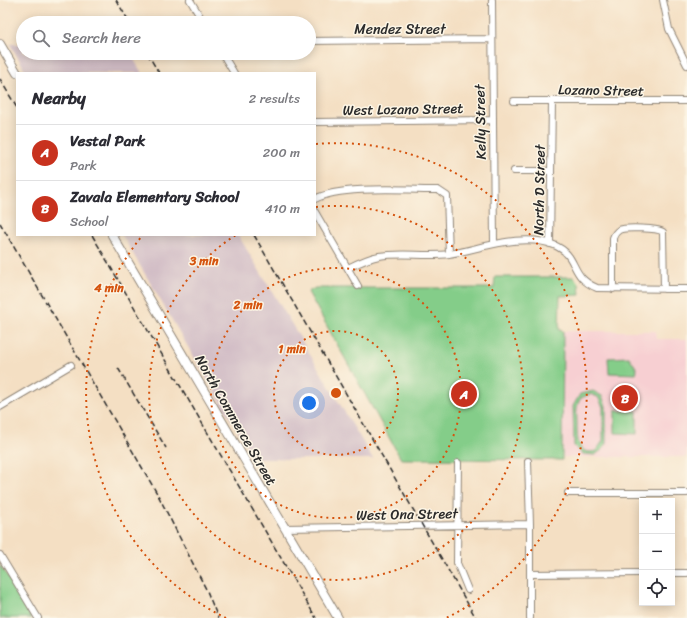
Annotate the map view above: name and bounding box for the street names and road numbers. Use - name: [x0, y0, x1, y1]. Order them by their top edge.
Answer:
- street label: Mendez Street: [354, 17, 447, 42]
- street label: Lozano Street: [558, 77, 644, 104]
- street label: Kelly Street: [467, 83, 494, 160]
- street label: West Lozano Street: [343, 96, 463, 123]
- street label: North D Street: [526, 143, 553, 236]
- street label: North Commerce Street: [188, 350, 283, 491]
- street label: West Ona Street: [356, 501, 459, 528]

